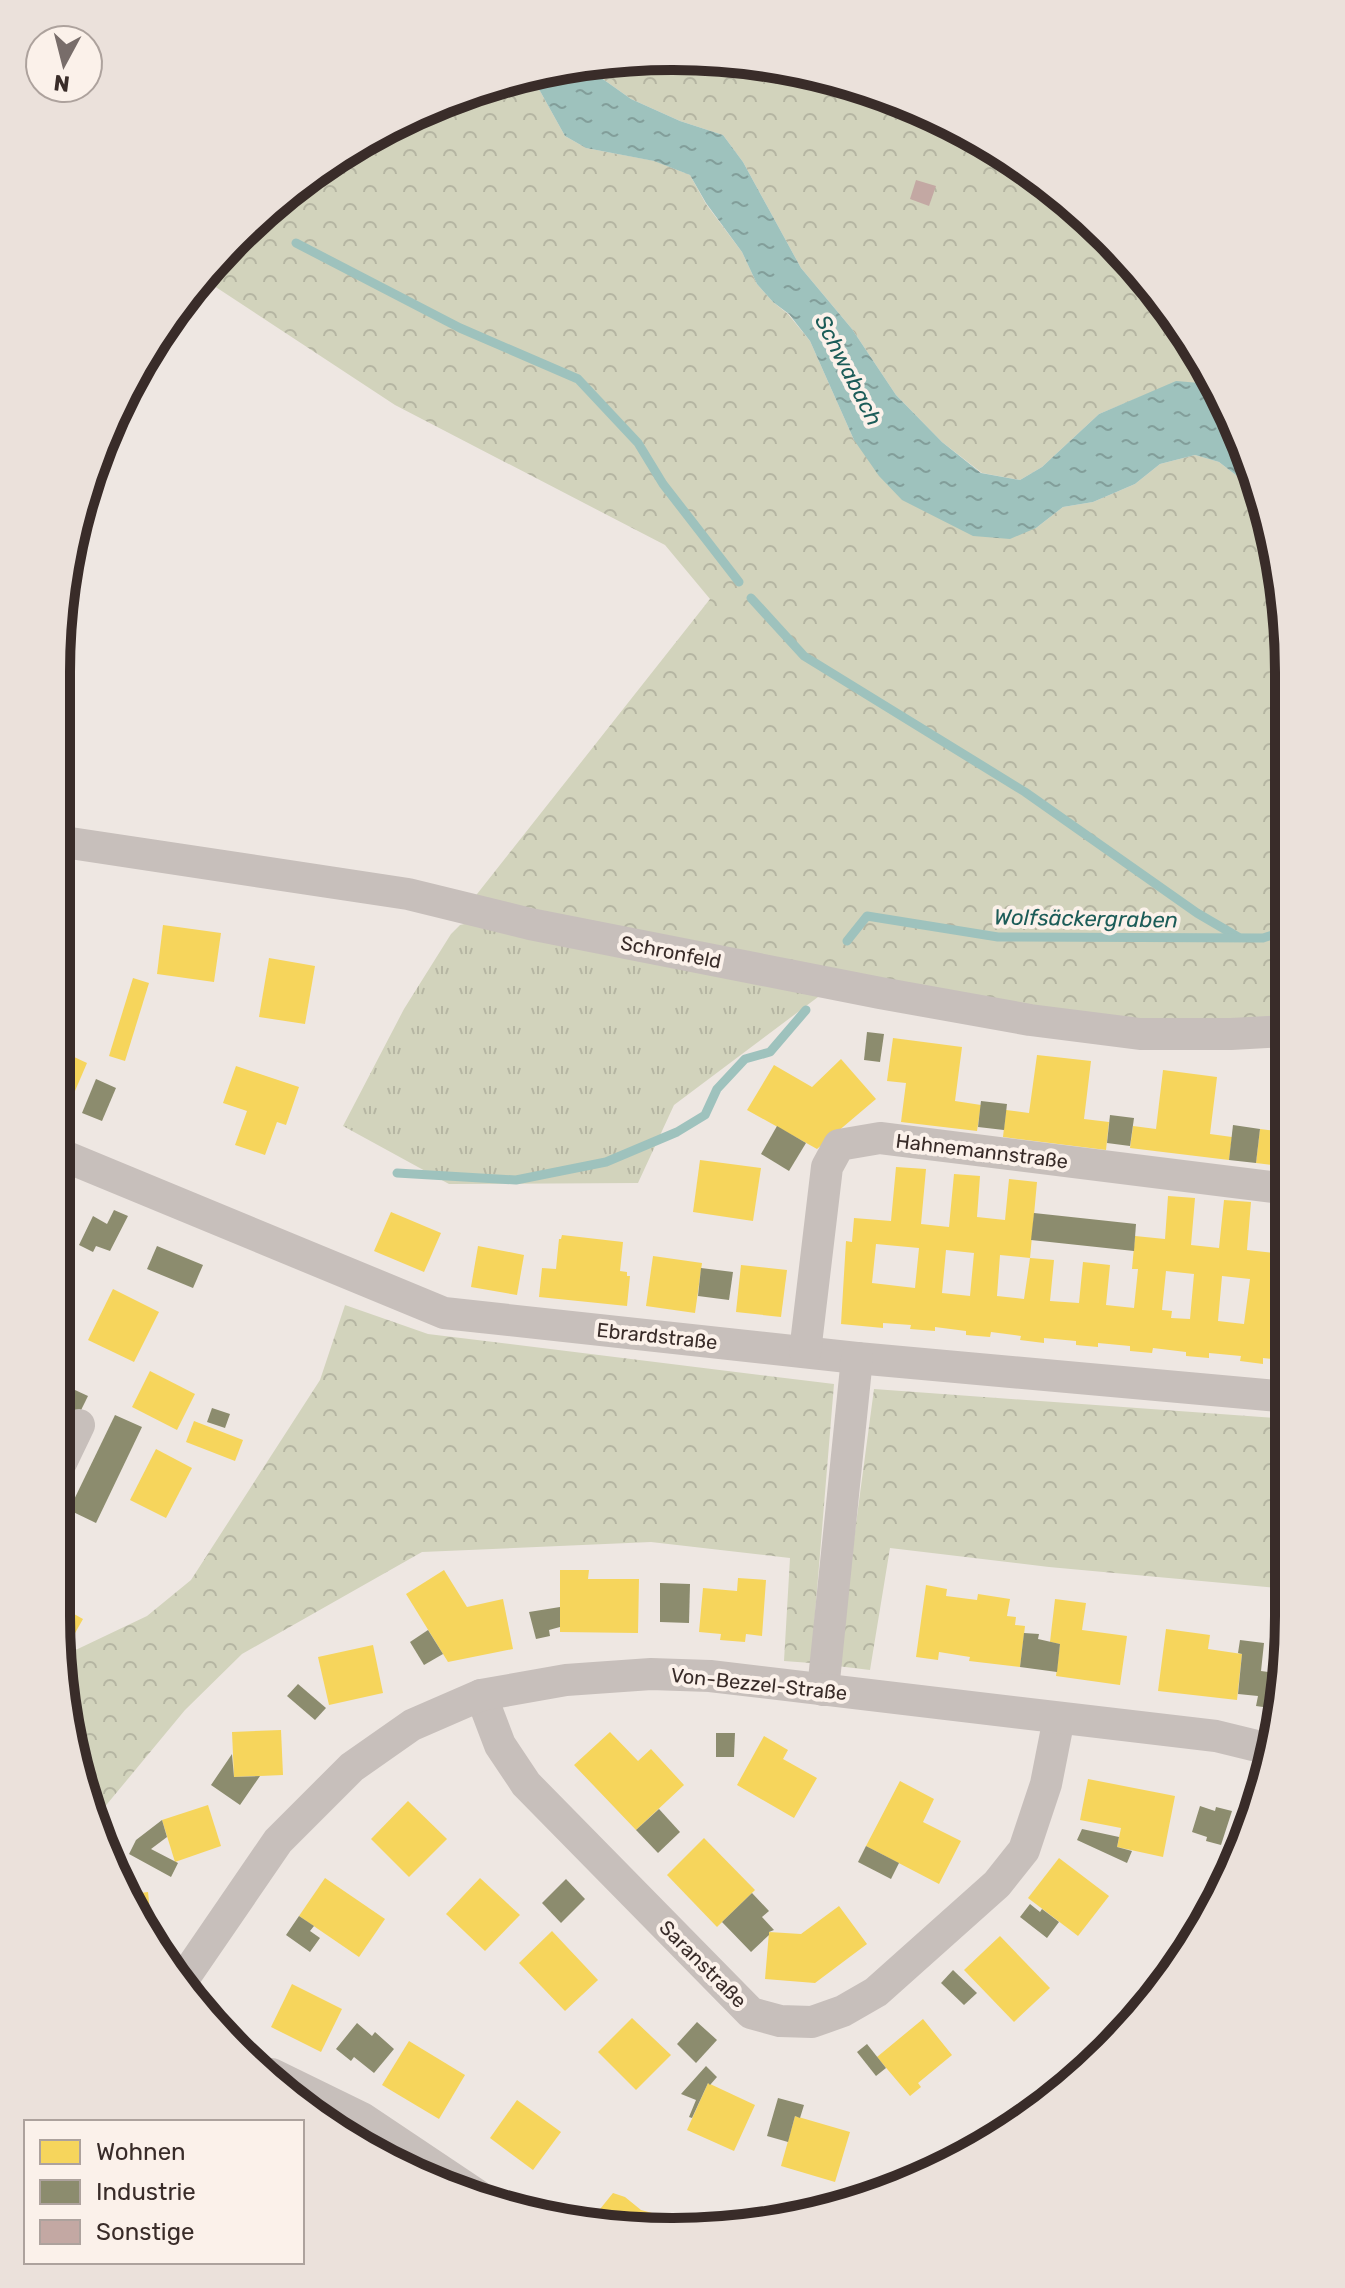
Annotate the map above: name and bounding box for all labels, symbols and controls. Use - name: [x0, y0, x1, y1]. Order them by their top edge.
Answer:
- north arrow: [24, 24, 104, 104]
- text: N: [52, 69, 71, 98]
- water label: Schwabach: [809, 310, 888, 430]
- water label: Wolfsäckergraben: [994, 903, 1178, 934]
- street label: Schronfeld: [619, 930, 723, 974]
- street label: Hahnemannstraße: [895, 1129, 1069, 1173]
- street label: Ebrardstraße: [595, 1318, 719, 1354]
- street label: Von-Bezzel-Straße: [670, 1663, 848, 1705]
- street label: Saranstraße: [654, 1915, 752, 2013]
- legend: [24, 2120, 304, 2264]
- text: Wohnen: [96, 2138, 186, 2166]
- text: Industrie: [96, 2178, 196, 2206]
- text: Sonstige: [96, 2218, 194, 2246]

